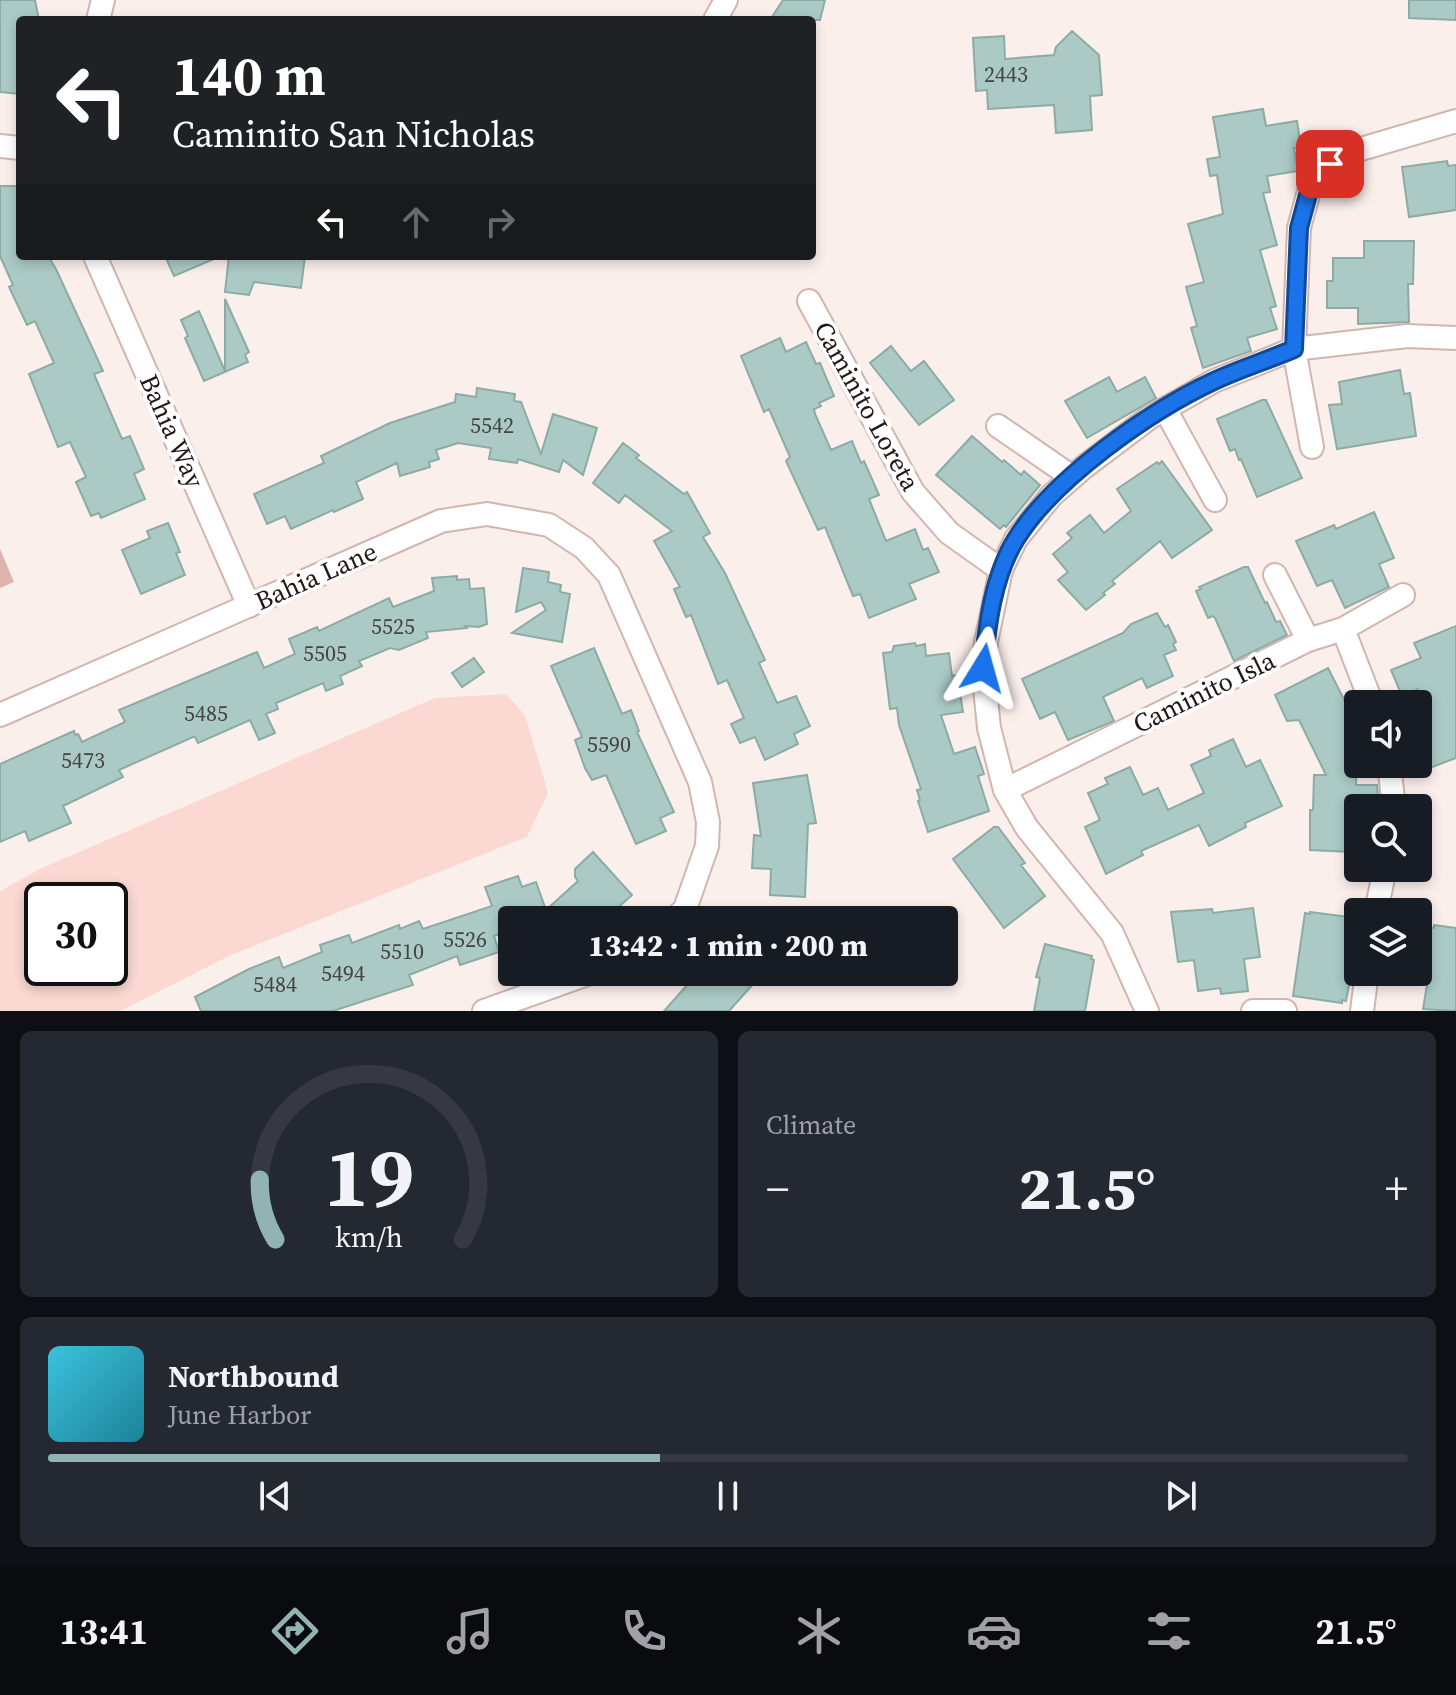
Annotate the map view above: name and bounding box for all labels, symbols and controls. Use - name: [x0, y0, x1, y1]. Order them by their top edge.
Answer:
- text: 140 m: [172, 37, 326, 114]
- icon: left: [40, 48, 144, 152]
- house number: 2443: [984, 59, 1028, 89]
- text: Caminito San Nicholas: [172, 110, 535, 159]
- pin: [1296, 130, 1364, 198]
- icon: arrive: [1308, 142, 1352, 186]
- icon: left: [310, 200, 354, 244]
- icon: ahead: [394, 200, 438, 244]
- icon: right: [478, 200, 522, 244]
- street label: Caminito Loreta: [806, 315, 929, 498]
- street label: Bahia Way: [131, 368, 213, 494]
- house number: 5542: [470, 410, 514, 440]
- street label: Bahia Lane: [249, 533, 383, 619]
- house number: 5525: [371, 611, 415, 641]
- position arrow: [941, 626, 1025, 710]
- house number: 5505: [303, 638, 347, 668]
- street label: Caminito Isla: [1127, 642, 1282, 742]
- map controls: [1344, 690, 1432, 986]
- button: sound: [1344, 690, 1432, 778]
- house number: 5485: [184, 698, 228, 728]
- house number: 5590: [587, 729, 631, 759]
- house number: 5473: [61, 745, 105, 775]
- button: search: [1344, 794, 1432, 882]
- speed limit sign: 30: [24, 882, 128, 986]
- button: layers: [1344, 898, 1432, 986]
- house number: 5526: [443, 924, 487, 954]
- text: 13:42 · 1 min · 200 m: [588, 925, 868, 966]
- house number: 5510: [380, 936, 424, 966]
- house number: 5494: [321, 958, 365, 988]
- house number: 5484: [253, 969, 297, 999]
- text: Climate: [766, 1107, 856, 1143]
- text: 19: [324, 1120, 414, 1234]
- text: 21.5°: [1019, 1147, 1155, 1229]
- text: −: [766, 1158, 789, 1219]
- text: +: [1385, 1158, 1408, 1219]
- text: km/h: [335, 1217, 403, 1257]
- text: Northbound: [168, 1356, 339, 1397]
- text: June Harbor: [168, 1397, 311, 1433]
- icon: previous: [253, 1474, 297, 1518]
- icon: pause: [706, 1474, 750, 1518]
- icon: next: [1159, 1474, 1203, 1518]
- icon: directions: [267, 1603, 323, 1659]
- icon: music: [442, 1603, 498, 1659]
- icon: phone: [616, 1603, 672, 1659]
- icon: climate: [791, 1603, 847, 1659]
- icon: car: [966, 1603, 1022, 1659]
- icon: filters: [1141, 1603, 1197, 1659]
- text: 13:41: [59, 1607, 148, 1656]
- text: 21.5°: [1315, 1607, 1397, 1656]

